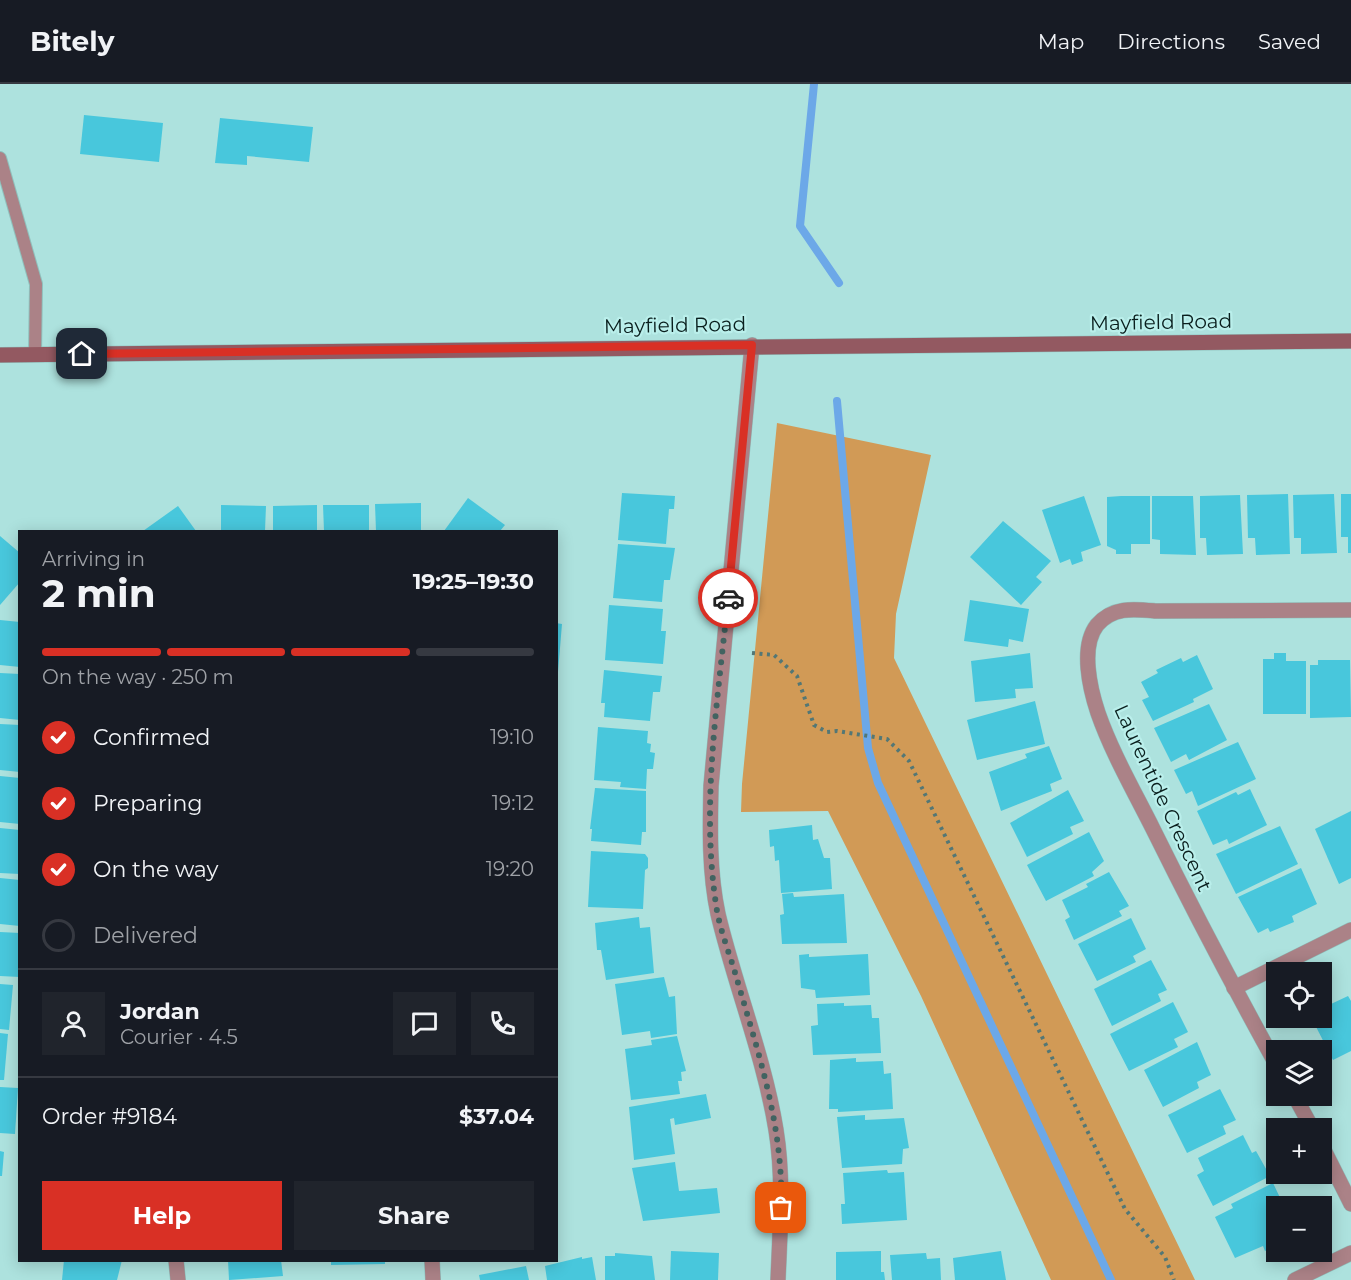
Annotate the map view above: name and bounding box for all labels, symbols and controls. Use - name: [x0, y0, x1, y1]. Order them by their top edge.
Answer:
- text: Bitely: [30, 24, 114, 58]
- text: Map: [1038, 29, 1084, 54]
- text: Directions: [1117, 29, 1225, 54]
- text: Saved: [1258, 29, 1321, 54]
- street label: Mayfield Road: [1090, 309, 1232, 335]
- street label: Mayfield Road: [604, 312, 746, 338]
- pin: [56, 328, 107, 379]
- icon: home: [65, 337, 98, 370]
- text: Arriving in: [42, 547, 145, 571]
- text: 19:25–19:30: [413, 568, 534, 595]
- courier: [698, 568, 758, 628]
- text: 2 min: [42, 569, 156, 617]
- icon: car: [712, 582, 745, 615]
- text: On the way · 250 m: [42, 665, 234, 689]
- street label: Laurentide Crescent: [1109, 701, 1217, 895]
- icon: check: [42, 721, 75, 754]
- text: Confirmed: [93, 724, 210, 751]
- text: 19:10: [490, 725, 534, 749]
- icon: check: [42, 787, 75, 820]
- text: Preparing: [93, 790, 202, 817]
- text: 19:12: [492, 791, 534, 815]
- icon: check: [42, 853, 75, 886]
- text: On the way: [93, 856, 218, 883]
- text: 19:20: [486, 857, 534, 881]
- text: Delivered: [93, 922, 198, 949]
- map controls: [1266, 962, 1332, 1262]
- button: locate: [1266, 962, 1332, 1028]
- button: person: [42, 992, 105, 1055]
- button: chat: [393, 992, 456, 1055]
- button: phone: [471, 992, 534, 1055]
- text: Jordan: [120, 998, 200, 1025]
- text: Courier · 4.5: [120, 1025, 238, 1049]
- button: layers: [1266, 1040, 1332, 1106]
- text: Order #9184: [42, 1103, 177, 1130]
- text: $37.04: [459, 1103, 534, 1130]
- button: +: [1266, 1118, 1332, 1184]
- button: Help: [42, 1181, 282, 1250]
- button: Share: [294, 1181, 534, 1250]
- pin: [755, 1182, 806, 1233]
- icon: bag: [764, 1191, 797, 1224]
- button: −: [1266, 1196, 1332, 1262]

